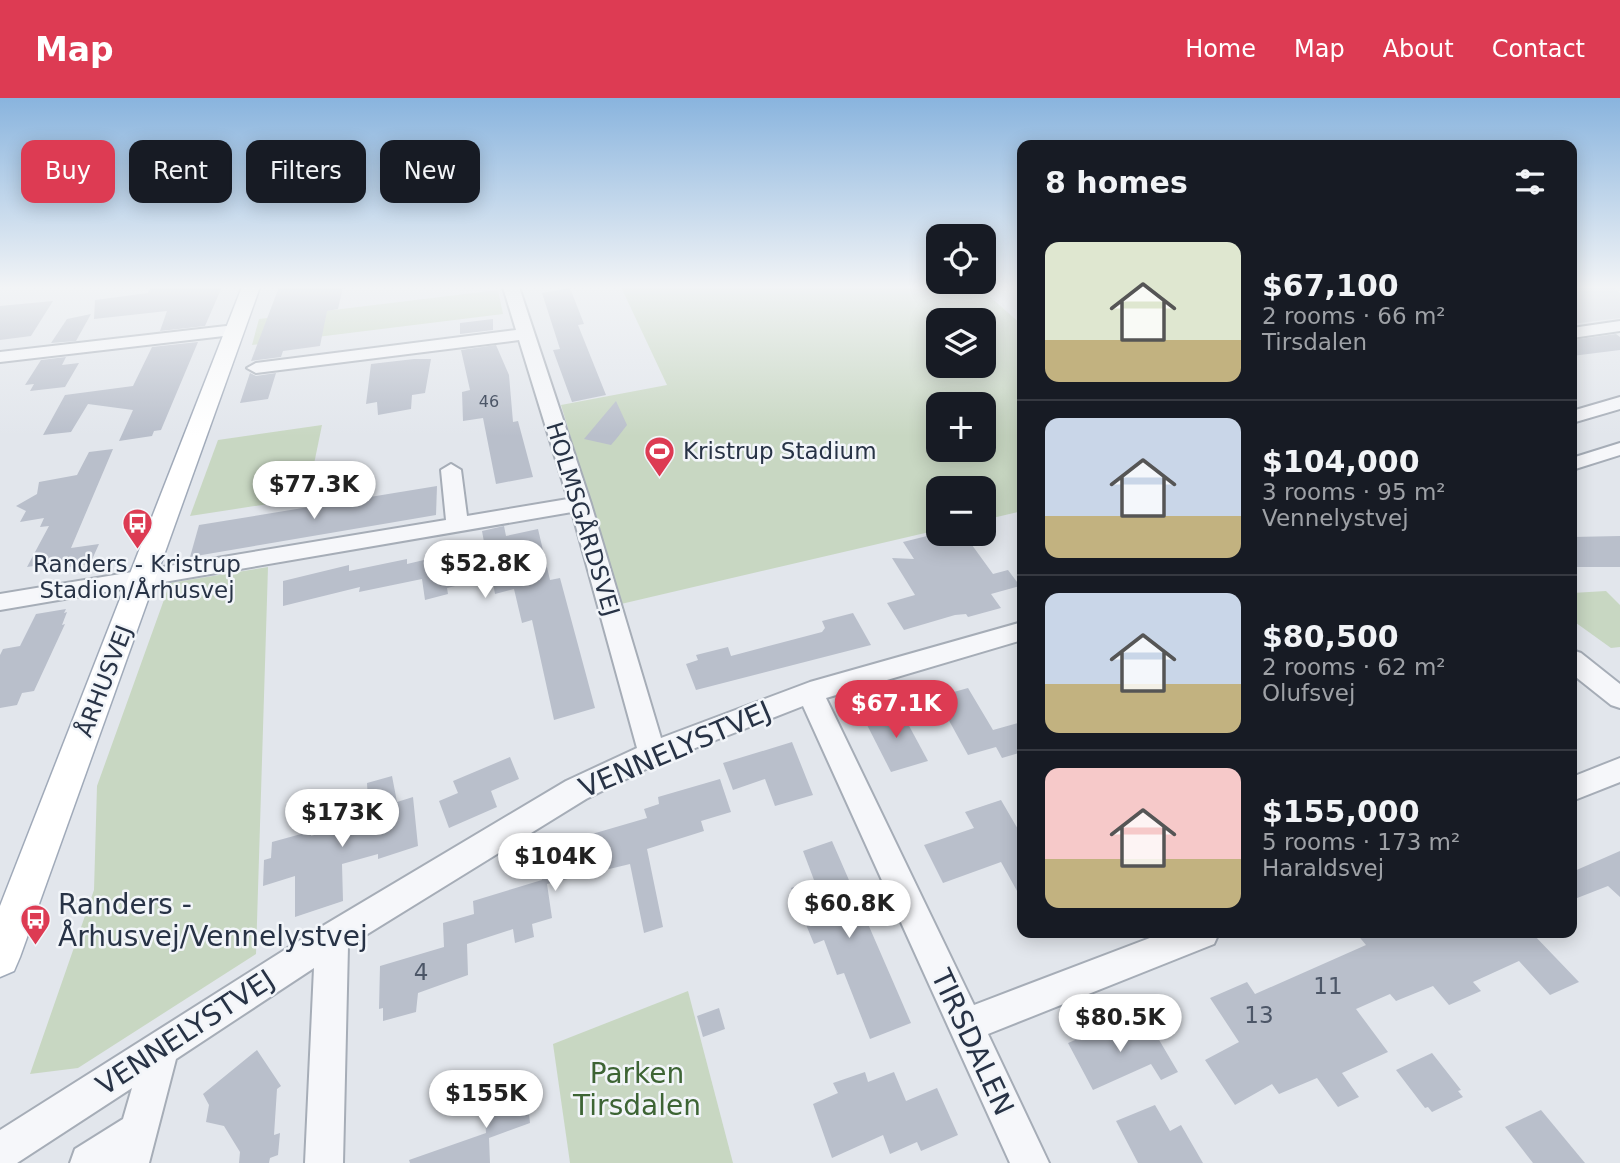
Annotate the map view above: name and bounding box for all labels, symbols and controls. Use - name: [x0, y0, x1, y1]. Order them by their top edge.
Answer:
- text: Map: [35, 30, 114, 69]
- text: Home: [1185, 35, 1256, 63]
- text: Map: [1294, 35, 1345, 63]
- text: About: [1383, 35, 1454, 63]
- text: Contact: [1492, 35, 1585, 63]
- chip: Buy: [21, 140, 115, 203]
- chip: Rent: [129, 140, 232, 203]
- chip: Filters: [246, 140, 366, 203]
- chip: New: [380, 140, 480, 203]
- icon: filters: [1511, 163, 1549, 201]
- text: 8 homes: [1045, 165, 1188, 200]
- map controls: [926, 224, 996, 546]
- button: locate: [926, 224, 996, 294]
- text: $67,100: [1262, 268, 1399, 303]
- icon: home: [1101, 270, 1185, 354]
- text: 2 rooms · 66 m²: [1262, 303, 1446, 329]
- button: layers: [926, 308, 996, 378]
- text: Tirsdalen: [1262, 329, 1367, 355]
- house number: 46: [479, 392, 499, 411]
- button: +: [926, 392, 996, 462]
- street label: HOLMSGÅRDSVEJ: [541, 419, 626, 619]
- sports icon: Kristrup Stadium: [643, 434, 677, 478]
- place label: Kristrup Stadium: [683, 438, 877, 464]
- text: $104,000: [1262, 444, 1420, 479]
- icon: home: [1101, 446, 1185, 530]
- pin: $77.3K: [257, 462, 371, 521]
- text: $77.3K: [269, 471, 359, 497]
- button: −: [926, 476, 996, 546]
- text: 3 rooms · 95 m²: [1262, 479, 1446, 505]
- text: Vennelystvej: [1262, 505, 1409, 531]
- bus stop icon: Randers - Kristrup Stadion/Århusvej: [120, 506, 154, 550]
- pin: $52.8K: [428, 540, 542, 600]
- text: $52.8K: [440, 550, 530, 576]
- place label: Randers - Kristrup Stadion/Århusvej: [33, 551, 241, 603]
- text: $80,500: [1262, 619, 1399, 654]
- street label: ÅRHUSVEJ: [70, 621, 137, 741]
- icon: home: [1101, 621, 1185, 705]
- text: 2 rooms · 62 m²: [1262, 654, 1446, 680]
- pin: $67.1K: [839, 680, 953, 740]
- text: Olufsvej: [1262, 680, 1355, 706]
- text: $67.1K: [851, 690, 941, 716]
- street label: VENNELYSTVEJ: [574, 694, 776, 805]
- pin: $173K: [293, 790, 391, 849]
- text: $155,000: [1262, 794, 1420, 829]
- icon: home: [1101, 796, 1185, 880]
- text: $173K: [301, 799, 383, 825]
- text: 5 rooms · 173 m²: [1262, 829, 1460, 855]
- pin: $104K: [506, 834, 604, 893]
- text: $104K: [514, 843, 596, 869]
- text: Haraldsvej: [1262, 855, 1384, 881]
- pin: $60.8K: [792, 880, 906, 940]
- place label: Randers - Århusvej/Vennelystvej: [58, 888, 368, 953]
- text: $60.8K: [804, 890, 894, 916]
- bus stop icon: Randers - Århusvej/Vennelystvej: [18, 903, 52, 947]
- house number: 4: [414, 959, 428, 985]
- street label: VENNELYSTVEJ: [90, 963, 280, 1102]
- street label: TIRSDALEN: [924, 963, 1021, 1120]
- house number: 11: [1313, 973, 1343, 999]
- pin: $80.5K: [1063, 995, 1177, 1054]
- house number: 13: [1244, 1002, 1274, 1028]
- text: $80.5K: [1075, 1004, 1165, 1030]
- park label: Parken Tirsdalen: [572, 1057, 701, 1122]
- pin: $155K: [437, 1070, 535, 1130]
- text: $155K: [445, 1080, 527, 1106]

